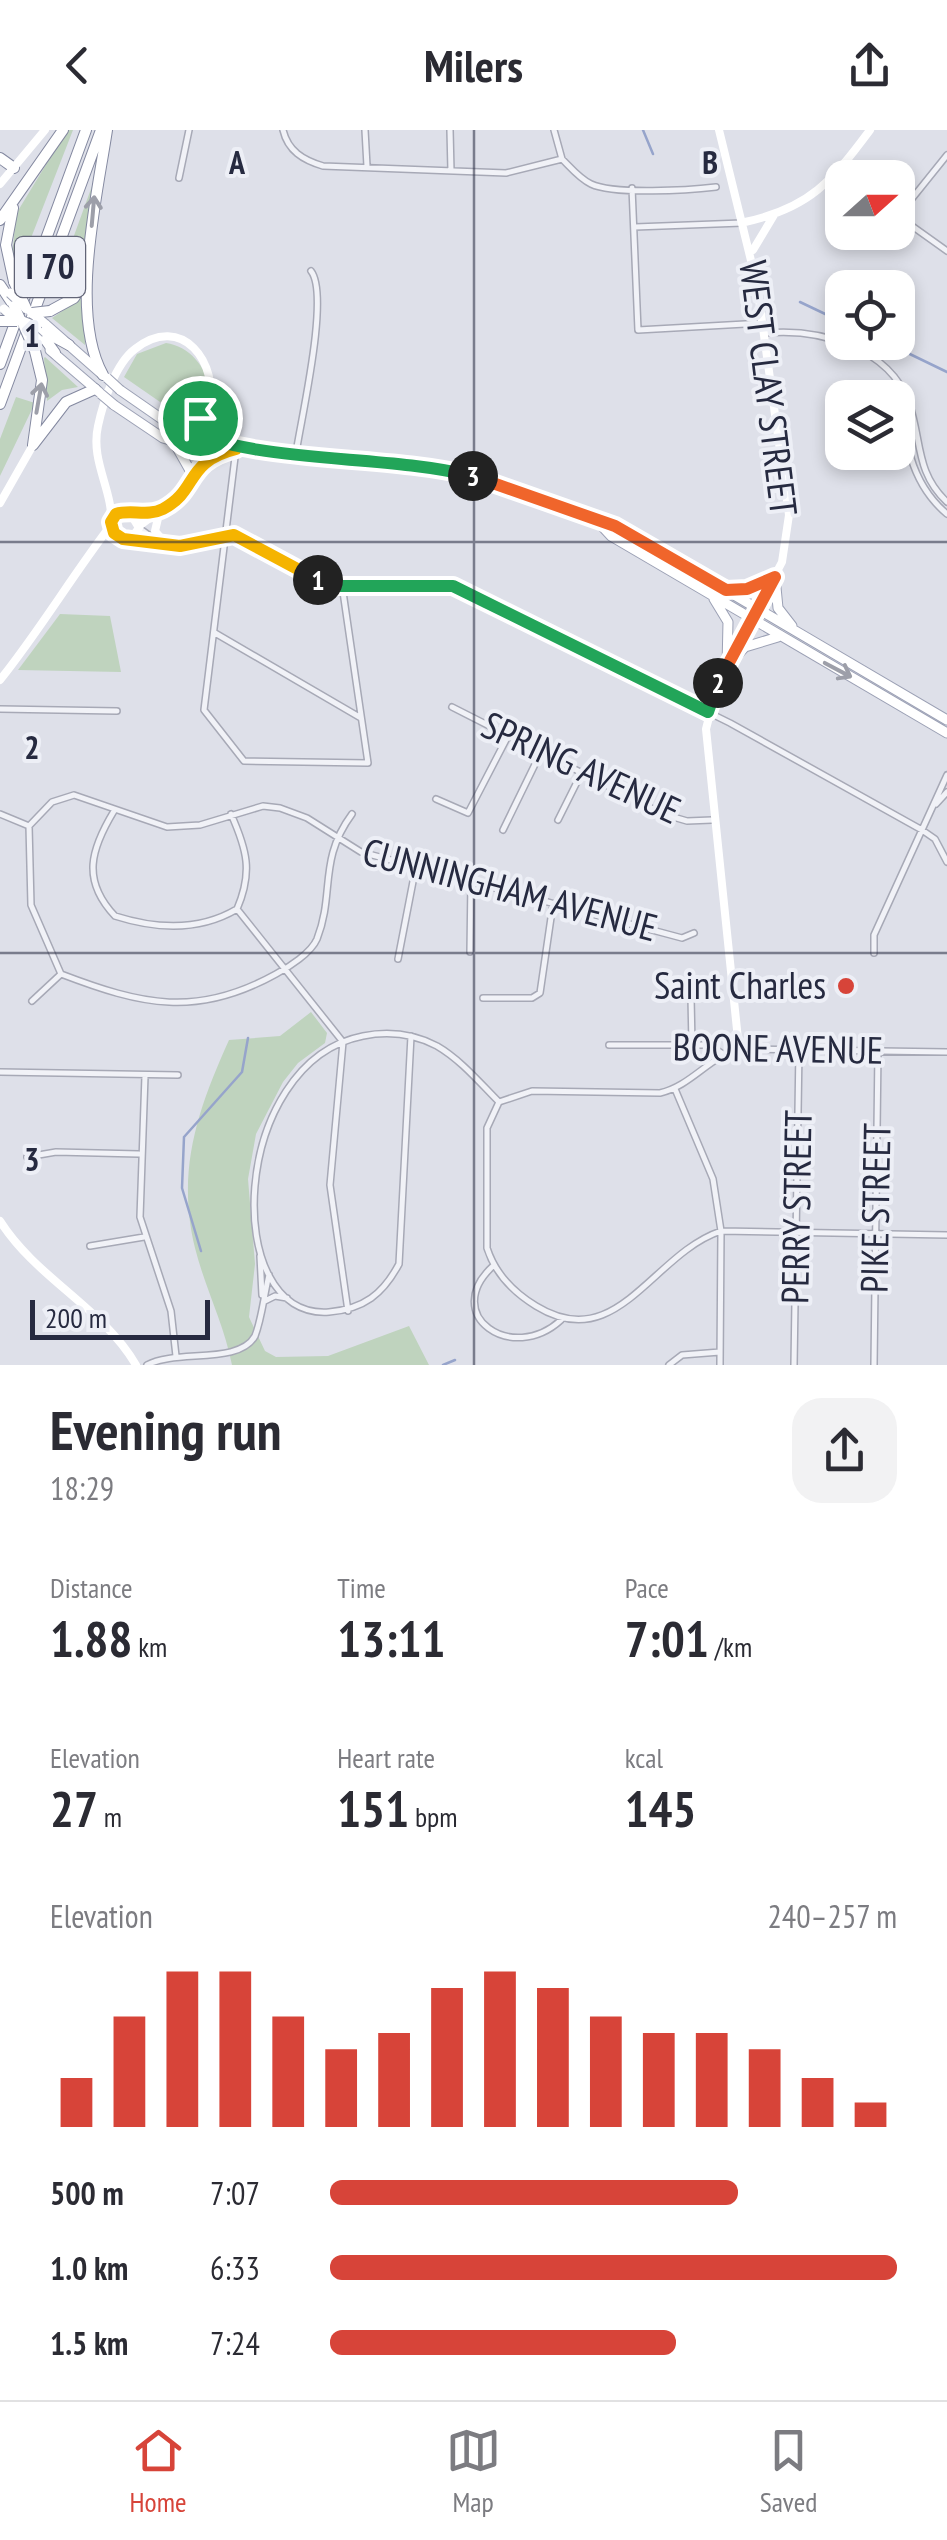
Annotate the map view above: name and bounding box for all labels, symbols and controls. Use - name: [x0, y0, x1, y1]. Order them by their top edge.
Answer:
- text: Milers: [424, 36, 523, 94]
- icon: back: [50, 38, 105, 93]
- icon: share: [842, 38, 897, 93]
- text: A: [228, 141, 246, 183]
- text: B: [702, 141, 718, 183]
- north arrow: [825, 160, 915, 250]
- map controls: [825, 160, 915, 470]
- one-way arrow: [84, 195, 103, 228]
- road number: I 70: [15, 237, 85, 297]
- street label: WEST CLAY STREET: [730, 257, 809, 518]
- button: locate: [825, 270, 915, 360]
- text: 1: [24, 314, 40, 356]
- pin: [158, 376, 243, 461]
- button: layers: [825, 380, 915, 470]
- one-way arrow: [30, 382, 49, 415]
- icon: arrive: [173, 391, 228, 446]
- pin: 3: [448, 451, 498, 501]
- text: 3: [466, 457, 480, 494]
- pin: 1: [293, 555, 343, 605]
- text: 1: [311, 561, 325, 598]
- pin: 2: [693, 658, 743, 708]
- one-way arrow: [822, 661, 852, 680]
- text: 2: [711, 664, 725, 701]
- street label: SPRING AVENUE: [474, 699, 689, 834]
- text: 2: [24, 726, 40, 768]
- street label: CUNNINGHAM AVENUE: [358, 826, 663, 951]
- place label: Saint Charles: [654, 960, 826, 1009]
- marker: Saint Charles: [835, 975, 857, 997]
- street label: BOONE AVENUE: [672, 1021, 884, 1074]
- street label: PERRY STREET: [769, 1110, 822, 1304]
- street label: PIKE STREET: [849, 1122, 900, 1293]
- text: 3: [24, 1138, 40, 1180]
- scale bar: [30, 1295, 210, 1340]
- text: 200 m: [45, 1299, 107, 1336]
- text: Evening run: [50, 1394, 282, 1465]
- button: share: [792, 1398, 897, 1503]
- text: 18:29: [50, 1467, 114, 1509]
- text: Distance: [50, 1569, 133, 1606]
- text: Time: [337, 1569, 386, 1606]
- text: Pace: [625, 1569, 669, 1606]
- text: 1.88: [50, 1606, 132, 1671]
- text: 13:11: [337, 1606, 445, 1671]
- text: 7:01: [625, 1606, 709, 1671]
- text: km: [132, 1628, 167, 1665]
- text: /km: [709, 1628, 752, 1665]
- text: Elevation: [50, 1739, 140, 1776]
- text: Heart rate: [337, 1739, 435, 1776]
- text: kcal: [625, 1739, 663, 1776]
- text: 27: [50, 1776, 98, 1841]
- text: 151: [337, 1776, 409, 1841]
- text: 145: [625, 1776, 696, 1841]
- text: m: [98, 1798, 122, 1835]
- text: bpm: [409, 1798, 458, 1835]
- text: Elevation: [50, 1895, 153, 1937]
- text: 240–257 m: [767, 1895, 897, 1937]
- text: 500 m: [50, 2172, 124, 2214]
- text: 7:07: [210, 2172, 260, 2214]
- text: 1.0 km: [50, 2247, 128, 2289]
- text: 6:33: [210, 2247, 260, 2289]
- text: 1.5 km: [50, 2322, 128, 2364]
- text: 7:24: [210, 2322, 260, 2364]
- tab: Home: [130, 2423, 186, 2520]
- tab: Map: [446, 2423, 501, 2520]
- tab: Saved: [760, 2423, 817, 2520]

